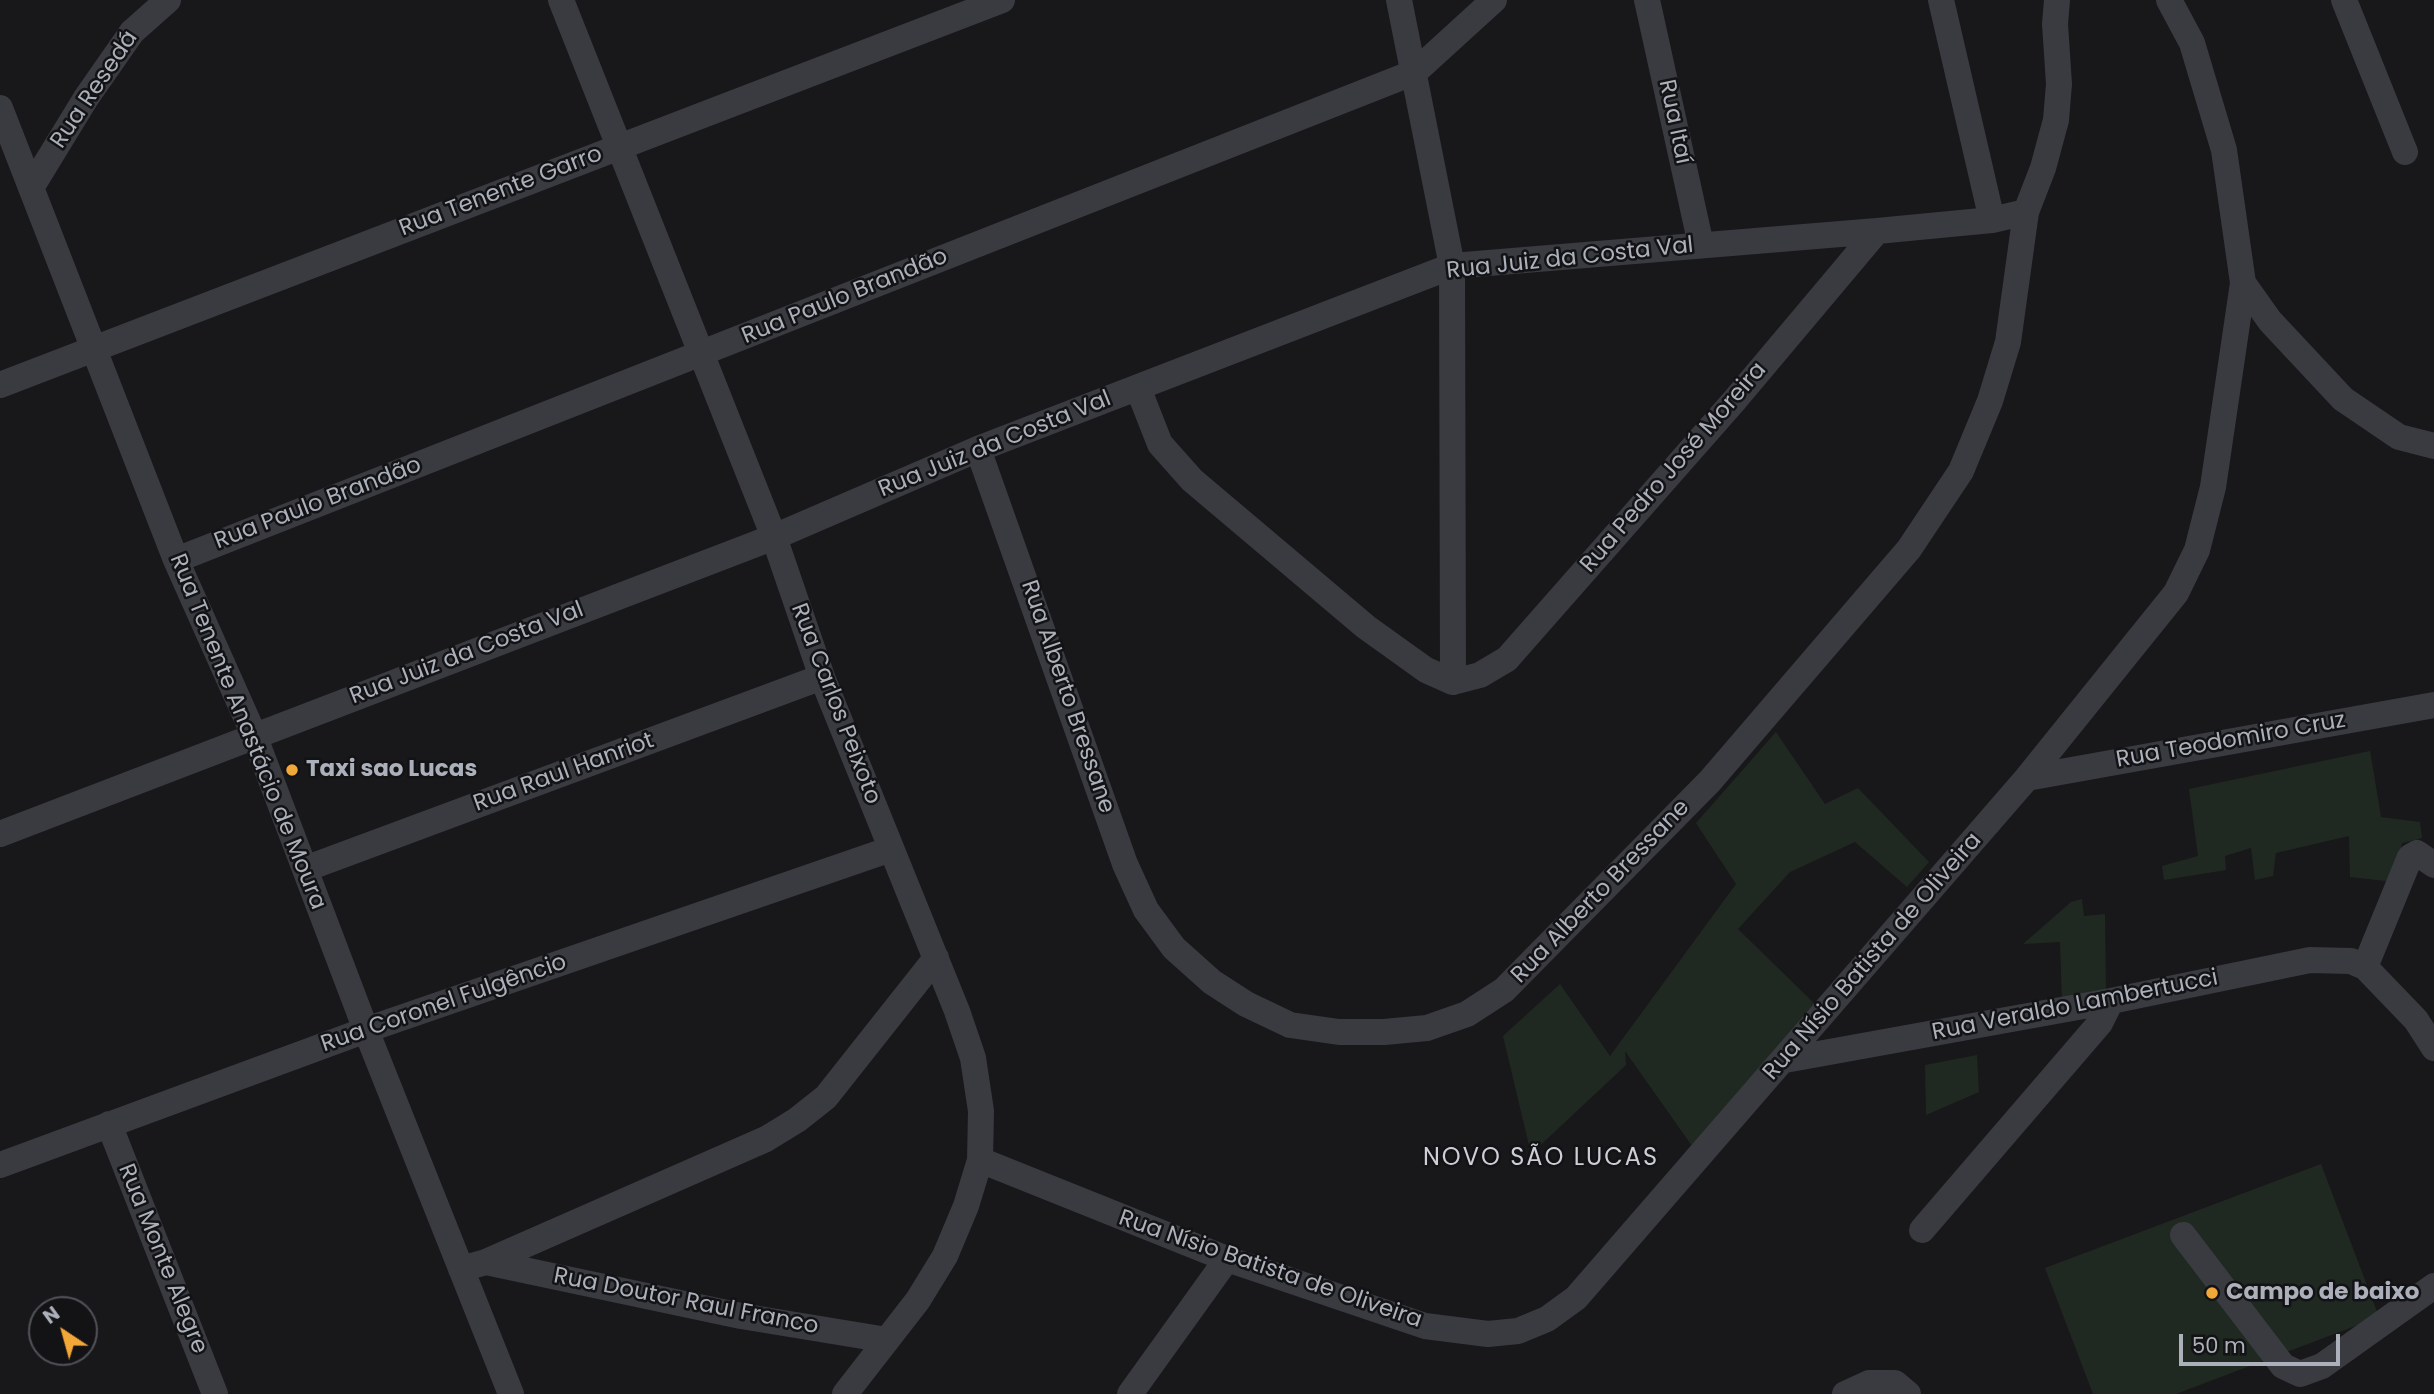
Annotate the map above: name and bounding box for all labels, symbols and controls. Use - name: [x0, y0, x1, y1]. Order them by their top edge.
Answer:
- street label: Rua Resedá: [46, 26, 144, 154]
- street label: Rua Itaí: [1652, 77, 1696, 167]
- street label: Rua Tenente Garro: [396, 141, 606, 243]
- street label: Rua Juiz da Costa Val: [1445, 232, 1695, 286]
- street label: Rua Paulo Brandão: [738, 243, 952, 351]
- street label: Rua Pedro José Moreira: [1575, 357, 1773, 579]
- street label: Rua Juiz da Costa Val: [875, 386, 1115, 504]
- street label: Rua Paulo Brandão: [211, 452, 425, 556]
- street label: Rua Tenente Anastácio de Moura: [163, 550, 331, 914]
- street label: Rua Alberto Bressane: [1014, 577, 1120, 817]
- street label: Rua Juiz da Costa Val: [346, 597, 588, 711]
- street label: Rua Carlos Peixoto: [784, 600, 886, 808]
- street label: Rua Teodomiro Cruz: [2114, 707, 2348, 775]
- street label: Rua Raul Hanriot: [470, 728, 658, 818]
- place label: Taxi sao Lucas: [306, 756, 477, 784]
- marker: Taxi sao Lucas: [284, 762, 300, 778]
- street label: Rua Alberto Bressane: [1506, 794, 1696, 990]
- street label: Rua Nísio Batista de Oliveira: [1758, 828, 1988, 1086]
- street label: Rua Coronel Fulgêncio: [318, 949, 570, 1059]
- street label: Rua Veraldo Lambertucci: [1930, 965, 2220, 1047]
- district label: NOVO SÃO LUCAS: [1425, 1145, 1657, 1173]
- street label: Rua Monte Alegre: [111, 1160, 213, 1358]
- street label: Rua Nísio Batista de Oliveira: [1115, 1205, 1425, 1335]
- street label: Rua Doutor Raul Franco: [551, 1263, 821, 1341]
- place label: Campo de baixo: [2226, 1279, 2419, 1307]
- marker: Campo de baixo: [2204, 1285, 2220, 1301]
- north arrow: [28, 1296, 98, 1366]
- text: N: [38, 1300, 65, 1330]
- scale bar: [2182, 1320, 2343, 1364]
- text: 50 m: [2192, 1331, 2246, 1360]

